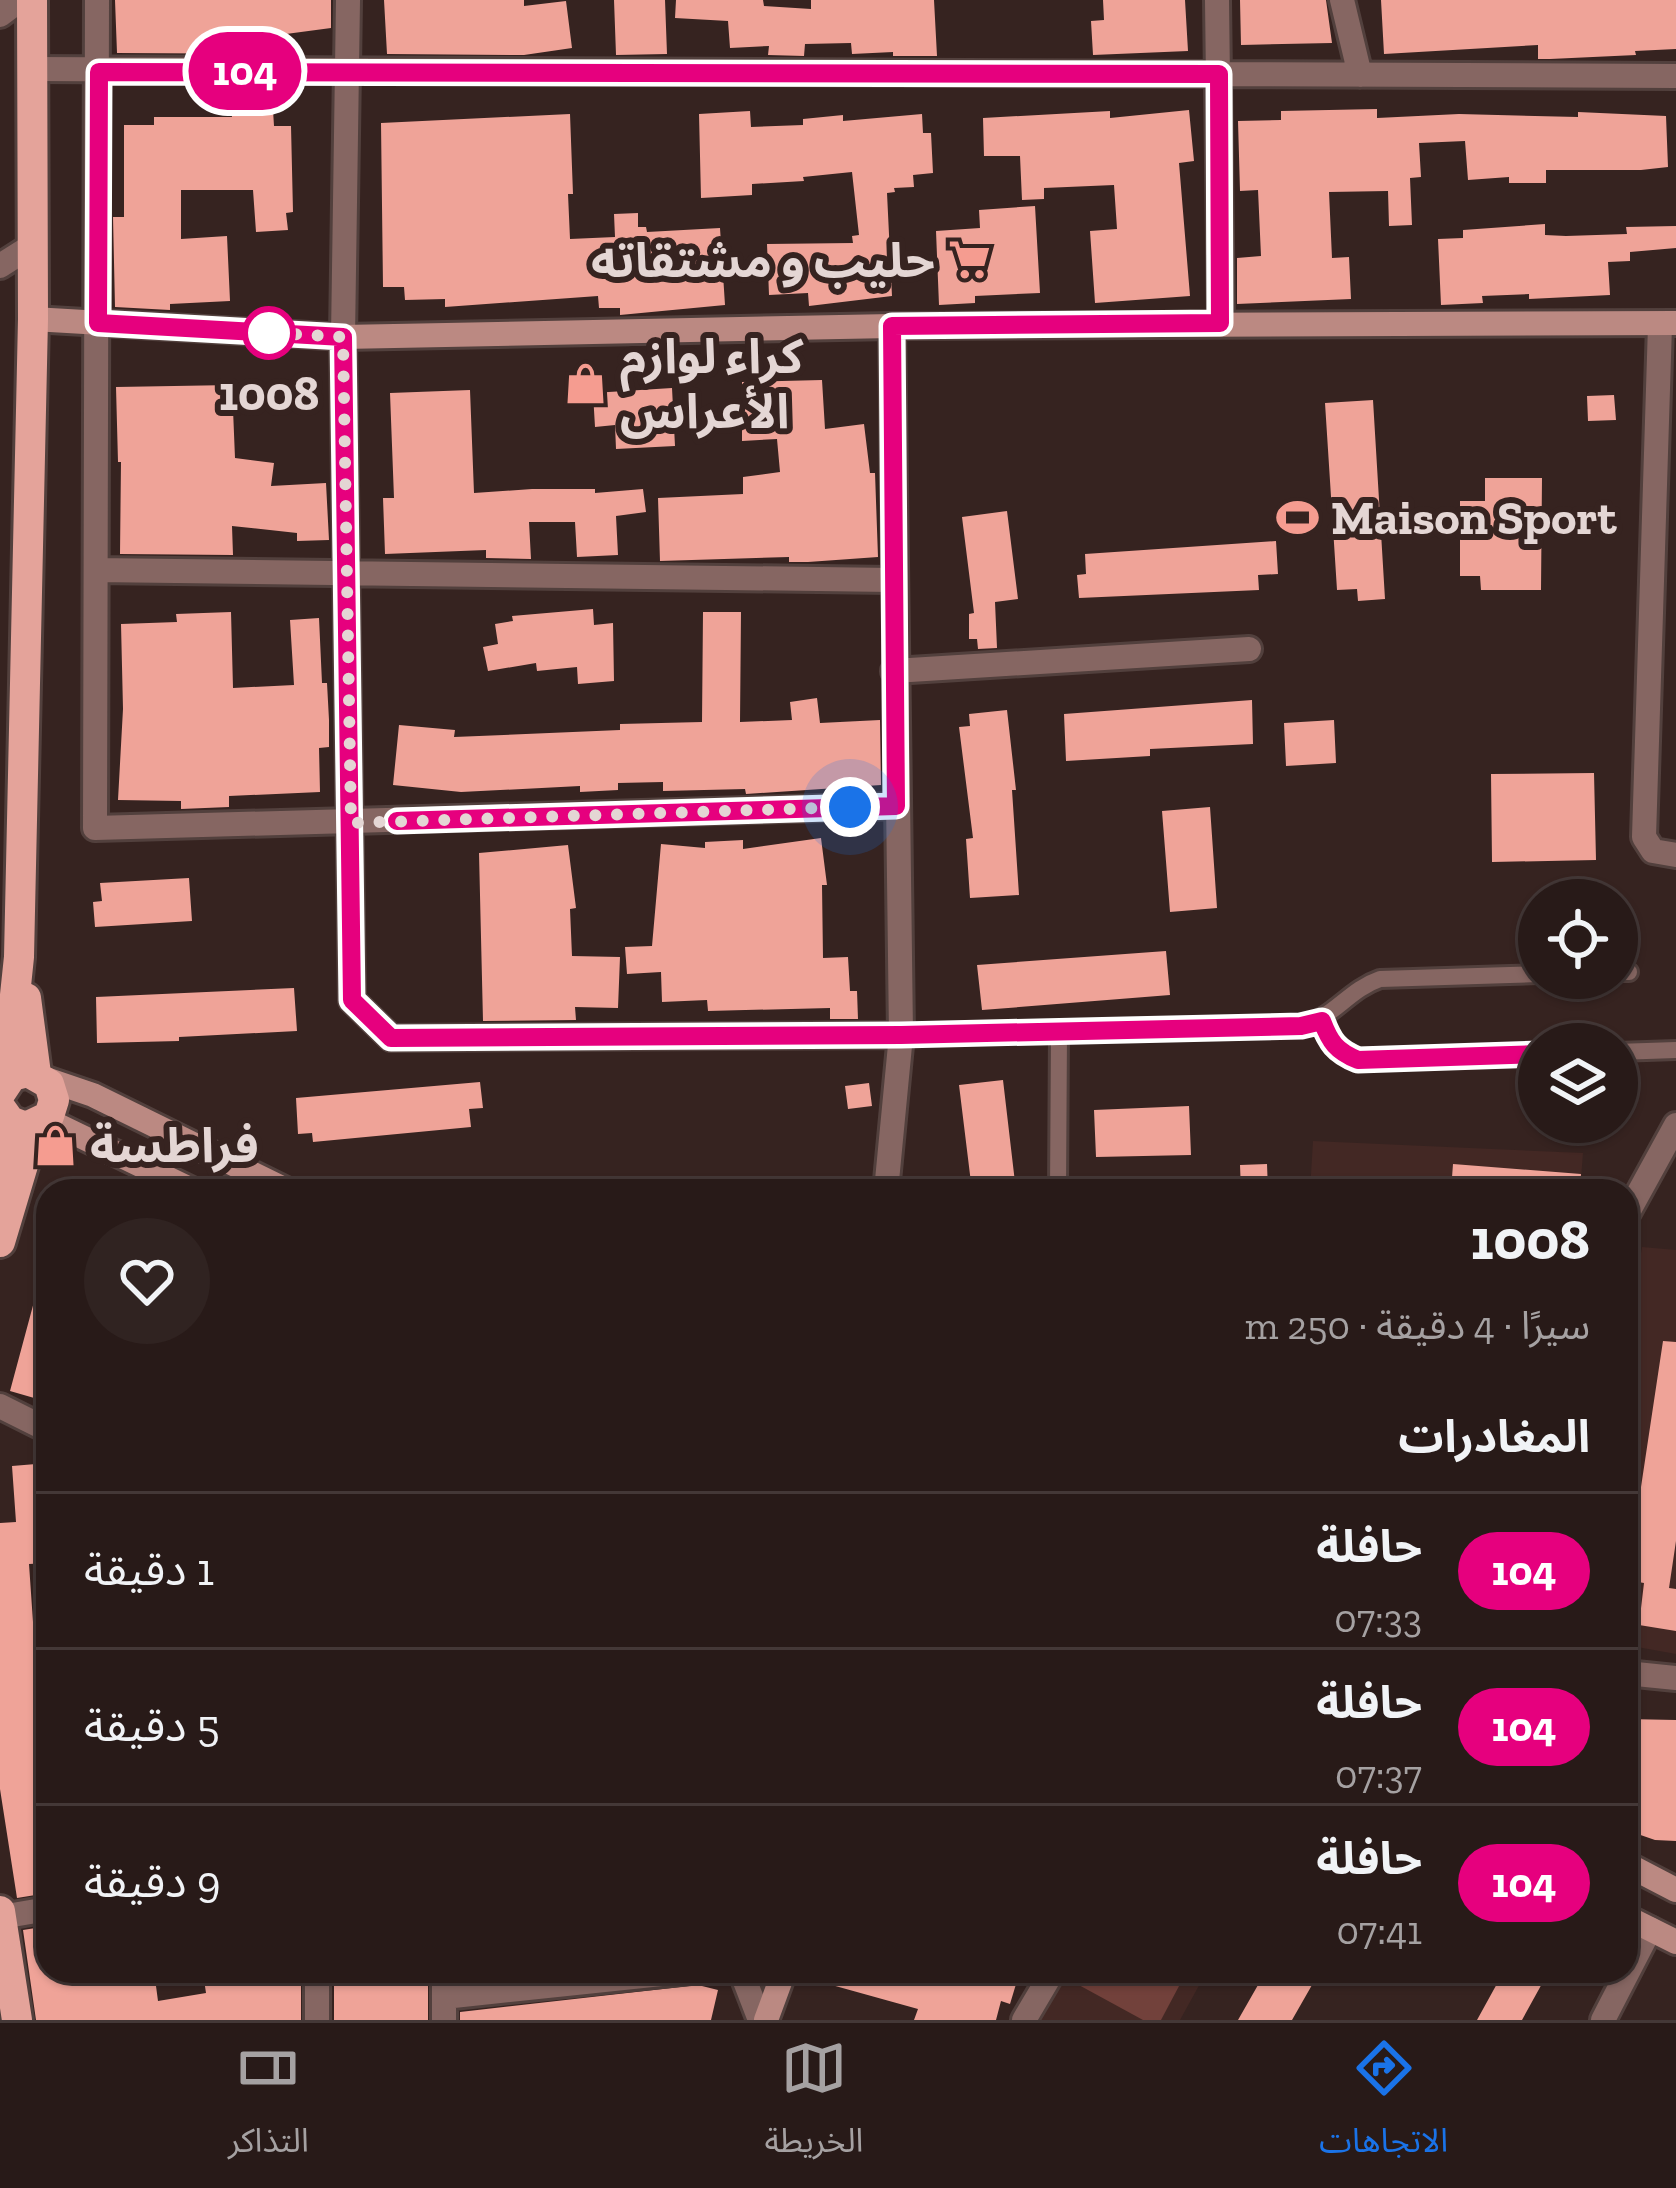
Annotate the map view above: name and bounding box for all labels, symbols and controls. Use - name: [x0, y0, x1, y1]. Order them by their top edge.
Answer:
- line badge: 104: [176, 32, 314, 110]
- text: 104: [212, 45, 278, 96]
- place label: حليب و مشتقاته: [591, 232, 935, 289]
- supermarket icon: حليب و مشتقاته: [946, 237, 992, 283]
- marker: 1008: [244, 308, 294, 358]
- place label: كراء لوازم الأعراس: [620, 328, 805, 440]
- shop icon: كراء لوازم الأعراس: [563, 361, 609, 407]
- place label: 1008: [219, 365, 319, 422]
- place label: Maison Sport: [1331, 489, 1617, 546]
- sports icon: Maison Sport: [1274, 494, 1320, 540]
- your location: [820, 777, 880, 837]
- map controls: [1518, 879, 1638, 1143]
- button: locate: [1518, 879, 1638, 999]
- button: layers: [1518, 1023, 1638, 1143]
- place label: فراطسة: [90, 1117, 259, 1174]
- shop icon: فراطسة: [33, 1122, 79, 1168]
- text: 1008: [1471, 1205, 1590, 1274]
- button: heart: [84, 1218, 210, 1344]
- text: سيرًا · 4 دقيقة · 250 m: [1245, 1302, 1590, 1349]
- text: المغادرات: [1398, 1410, 1590, 1464]
- text: حافلة: [1316, 1520, 1422, 1574]
- text: 1 دقيقة: [84, 1543, 214, 1597]
- text: 104: [1491, 1545, 1557, 1596]
- text: 07:33: [1334, 1595, 1422, 1642]
- text: حافلة: [1316, 1676, 1422, 1730]
- text: 5 دقيقة: [84, 1699, 220, 1753]
- text: 104: [1491, 1701, 1557, 1752]
- text: 07:37: [1335, 1751, 1422, 1798]
- text: حافلة: [1316, 1832, 1422, 1886]
- text: 9 دقيقة: [84, 1855, 221, 1909]
- text: 104: [1491, 1857, 1557, 1908]
- text: 07:41: [1336, 1907, 1422, 1954]
- tab: التذاكر: [228, 2035, 309, 2176]
- tab: الخريطة: [765, 2035, 863, 2176]
- tab: الاتجاهات: [1319, 2035, 1448, 2176]

